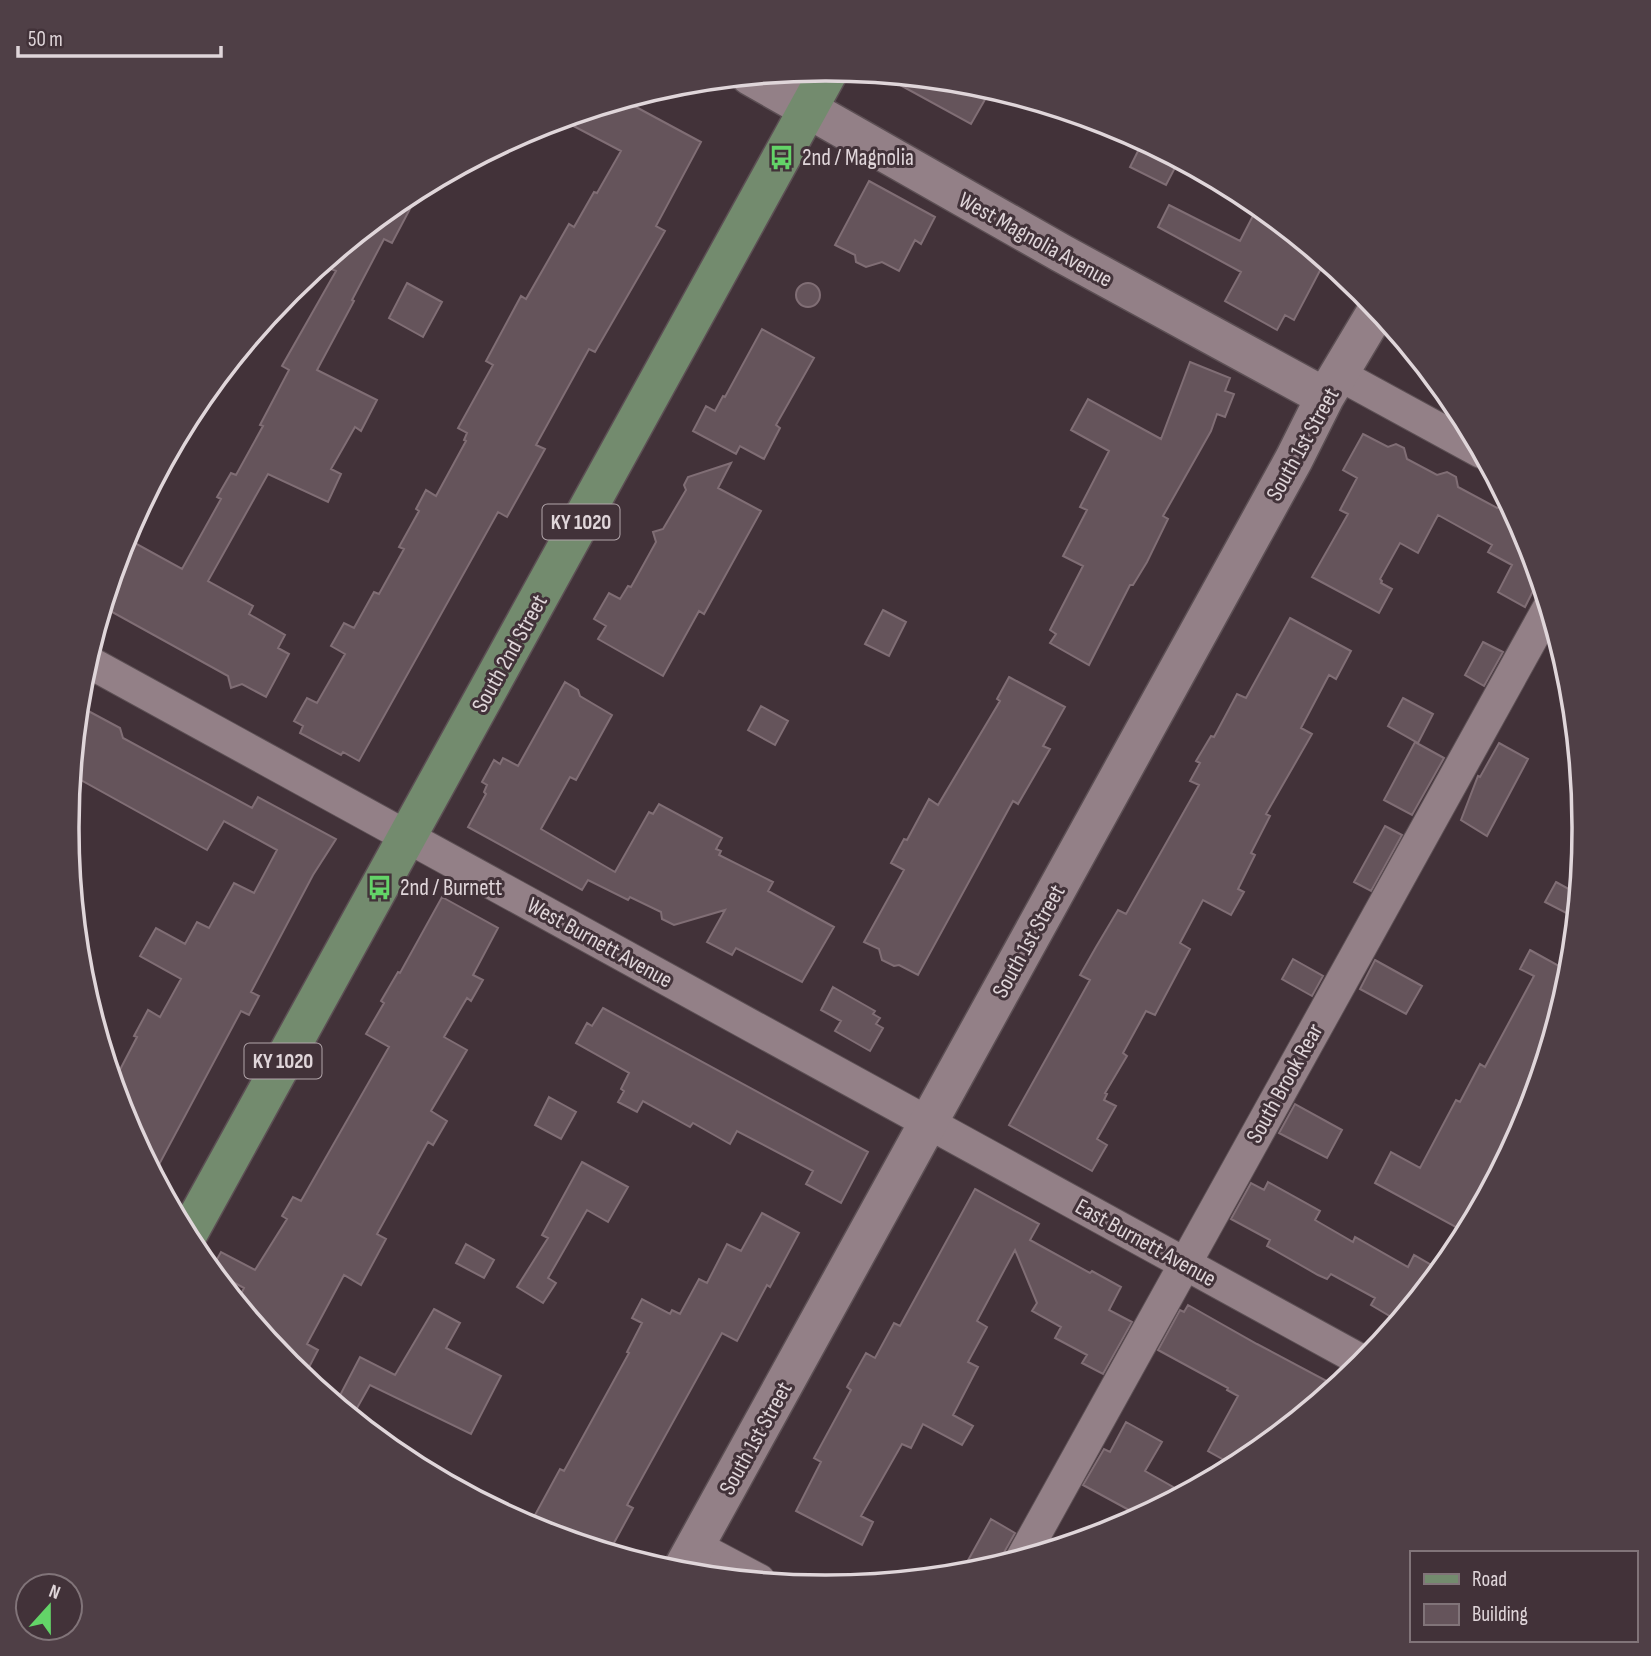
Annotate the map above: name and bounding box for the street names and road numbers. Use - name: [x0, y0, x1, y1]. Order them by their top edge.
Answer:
- street label: West Magnolia Avenue: [954, 186, 1117, 294]
- street label: South 1st Street: [1260, 383, 1345, 506]
- road number: KY 1020: [542, 504, 620, 540]
- street label: South 2nd Street: [466, 590, 554, 717]
- street label: South 1st Street: [986, 880, 1071, 1003]
- street label: West Burnett Avenue: [522, 891, 677, 994]
- street label: South Brook Rear: [1240, 1018, 1329, 1148]
- road number: KY 1020: [244, 1044, 322, 1078]
- street label: East Burnett Avenue: [1070, 1193, 1221, 1293]
- street label: South 1st Street: [713, 1377, 798, 1500]

